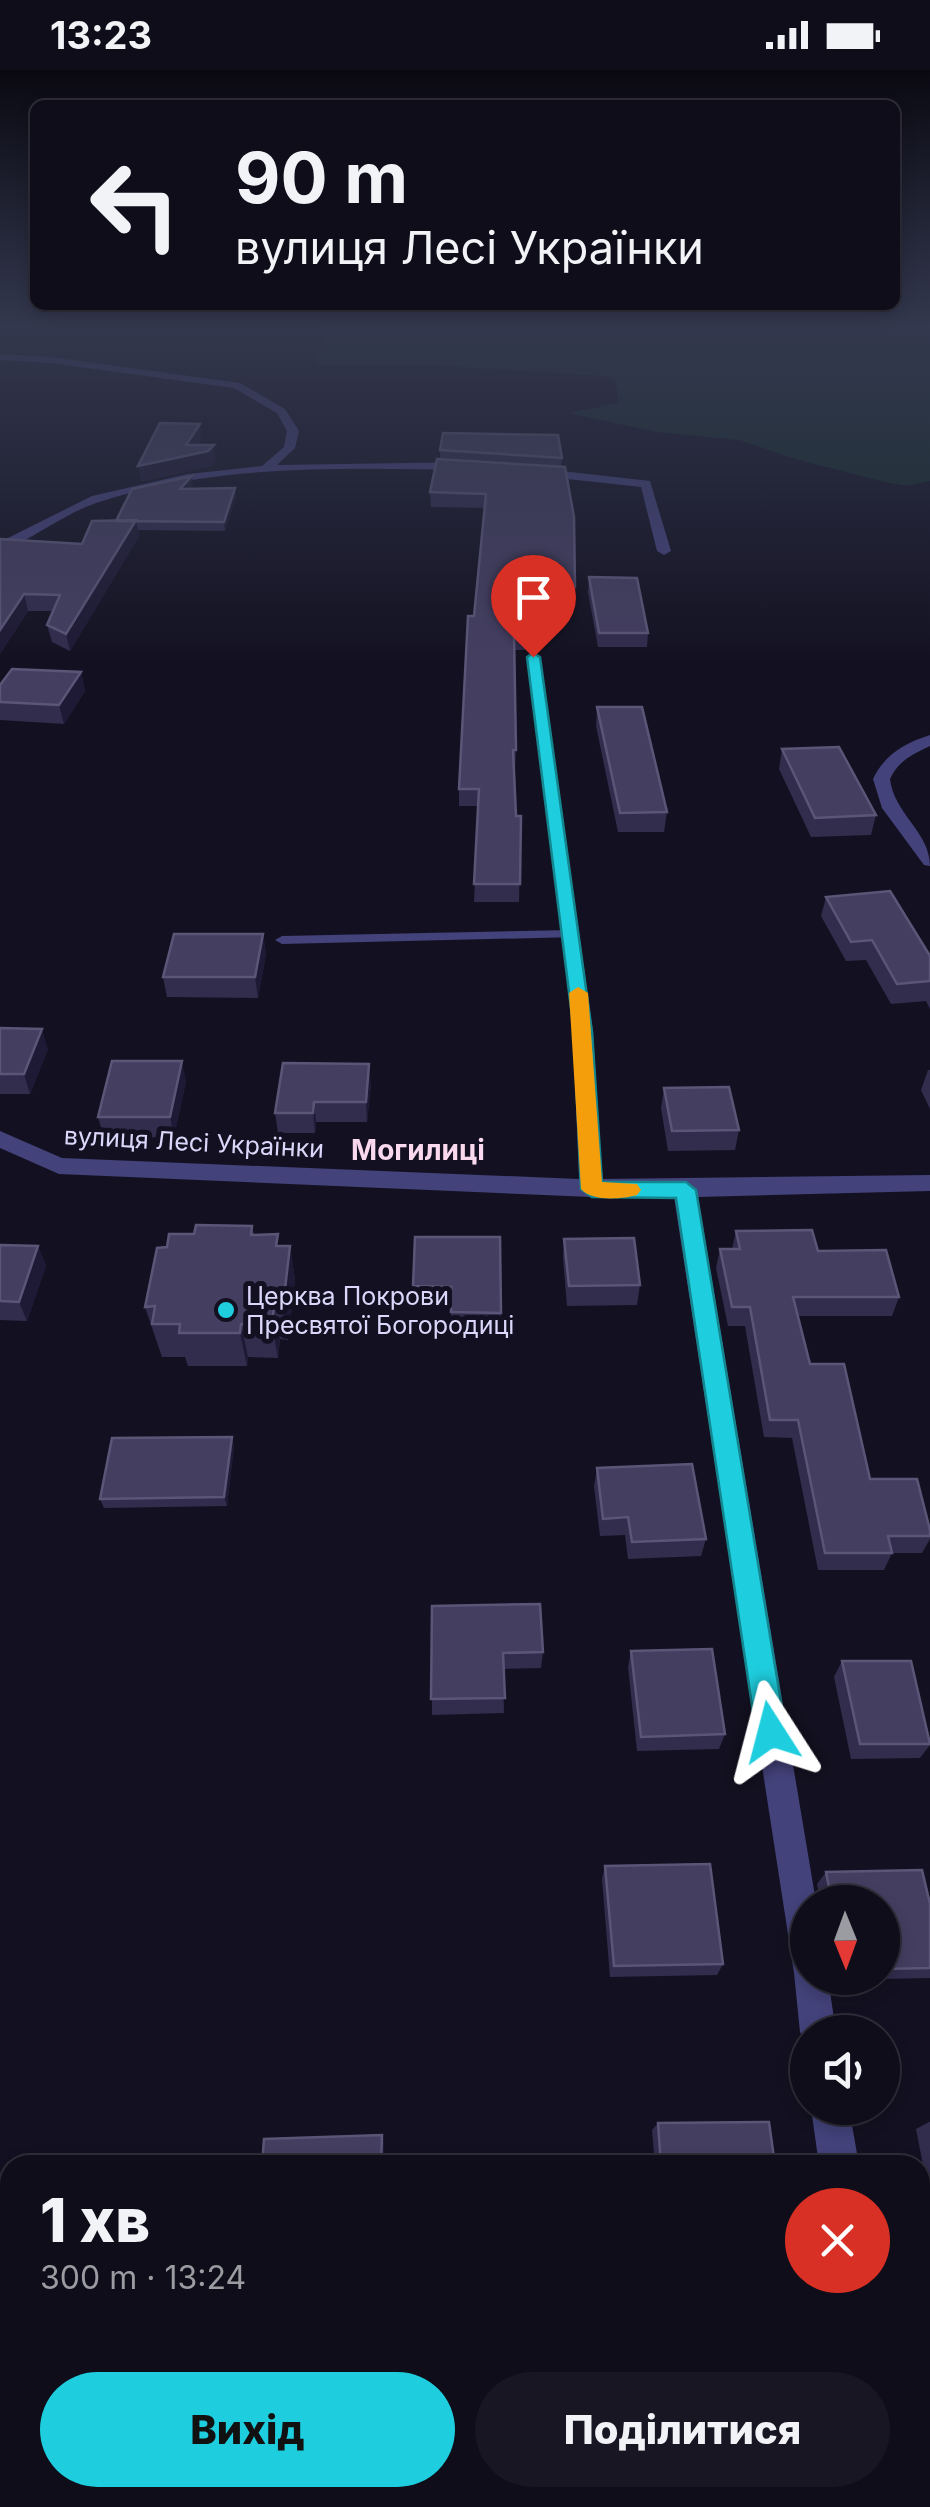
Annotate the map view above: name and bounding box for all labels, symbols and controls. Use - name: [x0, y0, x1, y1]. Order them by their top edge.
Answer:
- text: 13:23: [50, 12, 152, 58]
- text: 90 m: [235, 135, 408, 220]
- icon: left: [70, 140, 200, 270]
- text: вулиця Лесі Українки: [235, 220, 704, 275]
- pin: [491, 555, 576, 658]
- icon: arrive: [506, 570, 561, 625]
- street label: вулиця Лесі Українки: [63, 1120, 325, 1164]
- district label: Могилиці: [351, 1133, 485, 1167]
- place label: Церква Покрови Пресвятої Богородиці: [246, 1281, 514, 1340]
- marker: Церква Покрови Пресвятої Богородиці: [215, 1299, 237, 1321]
- position arrow: [719, 1680, 823, 1784]
- north arrow: [790, 1885, 900, 1995]
- map controls: [790, 1885, 900, 2125]
- button: sound: [790, 2015, 900, 2125]
- text: 1 хв: [40, 2184, 150, 2256]
- button: close: [785, 2188, 890, 2293]
- text: 300 m · 13:24: [40, 2258, 246, 2297]
- button: Вихід: [40, 2372, 455, 2487]
- button: Поділитися: [475, 2372, 890, 2487]

